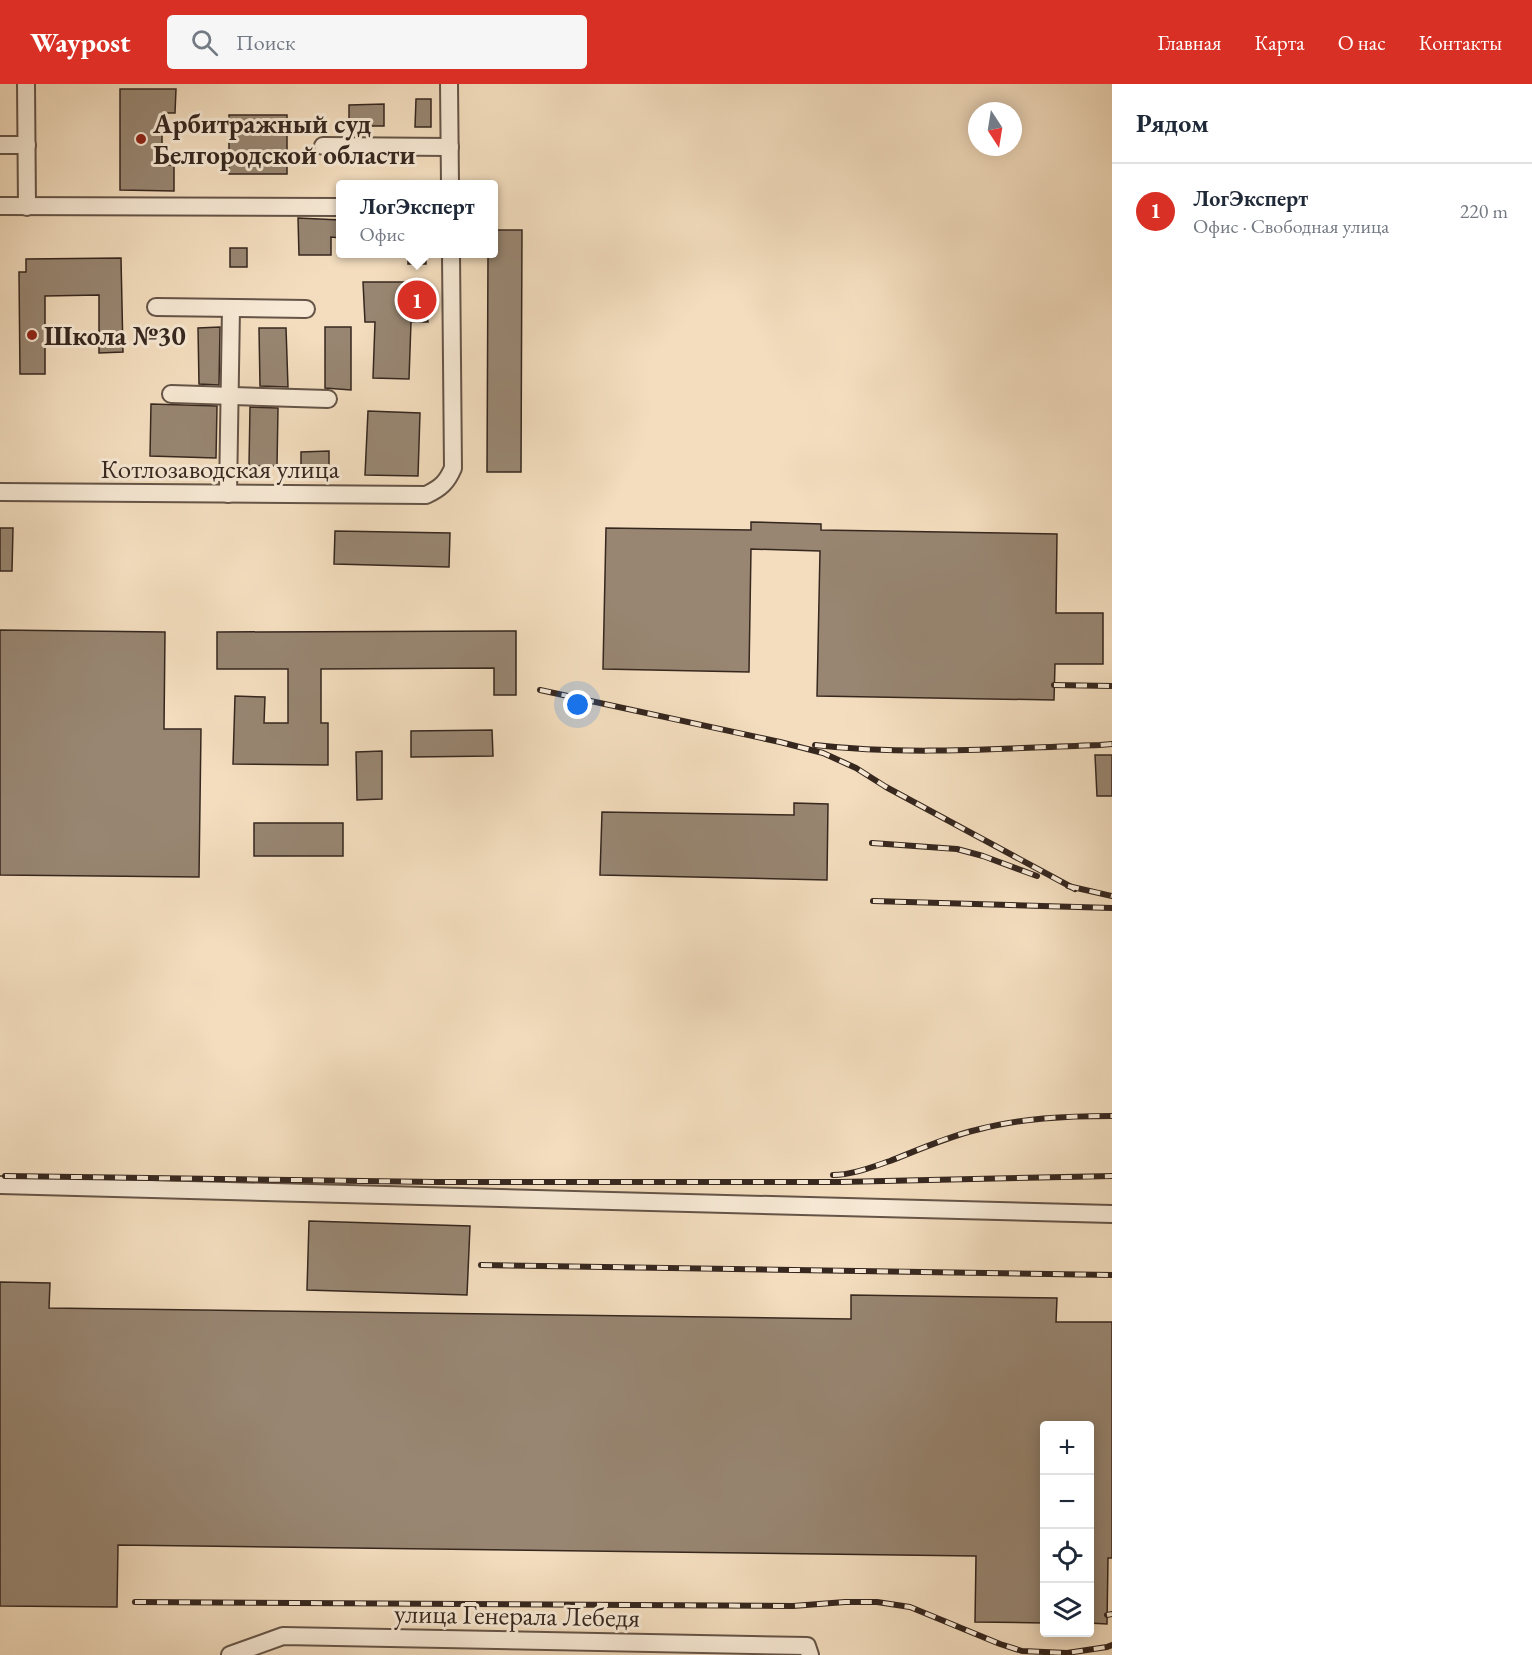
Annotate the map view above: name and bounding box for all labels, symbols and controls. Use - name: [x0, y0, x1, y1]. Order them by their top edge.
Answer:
- search box: [167, 15, 587, 69]
- text: Waypost: [30, 24, 131, 60]
- icon: search: [188, 26, 221, 59]
- text: Поиск: [236, 28, 296, 57]
- text: Главная: [1157, 29, 1221, 56]
- text: Карта: [1254, 29, 1305, 56]
- text: О нас: [1338, 29, 1386, 56]
- text: Контакты: [1419, 29, 1502, 56]
- north arrow: [968, 102, 1022, 156]
- place label: Арбитражный суд Белгородской области: [152, 106, 415, 172]
- text: Рядом: [1136, 106, 1209, 140]
- marker: Арбитражный суд Белгородской области: [134, 132, 148, 146]
- popup: [336, 180, 498, 258]
- text: ЛогЭксперт: [1193, 184, 1308, 213]
- text: ЛогЭксперт: [359, 192, 475, 221]
- text: 1: [1150, 198, 1161, 224]
- text: 220 m: [1460, 198, 1508, 224]
- text: Офис · Свободная улица: [1193, 213, 1389, 239]
- text: Офис: [359, 221, 405, 247]
- pin: 1: [398, 278, 436, 322]
- place label: Школа №30: [44, 318, 186, 353]
- marker: Школа №30: [25, 328, 39, 342]
- street label: Котлозаводская улица: [101, 451, 340, 486]
- your location: [563, 690, 592, 719]
- map controls: [1040, 1421, 1094, 1637]
- button: +: [1040, 1421, 1094, 1475]
- button: −: [1040, 1475, 1094, 1529]
- button: locate: [1040, 1529, 1094, 1583]
- button: layers: [1040, 1583, 1094, 1637]
- street label: улица Генерала Лебедя: [394, 1595, 640, 1635]

